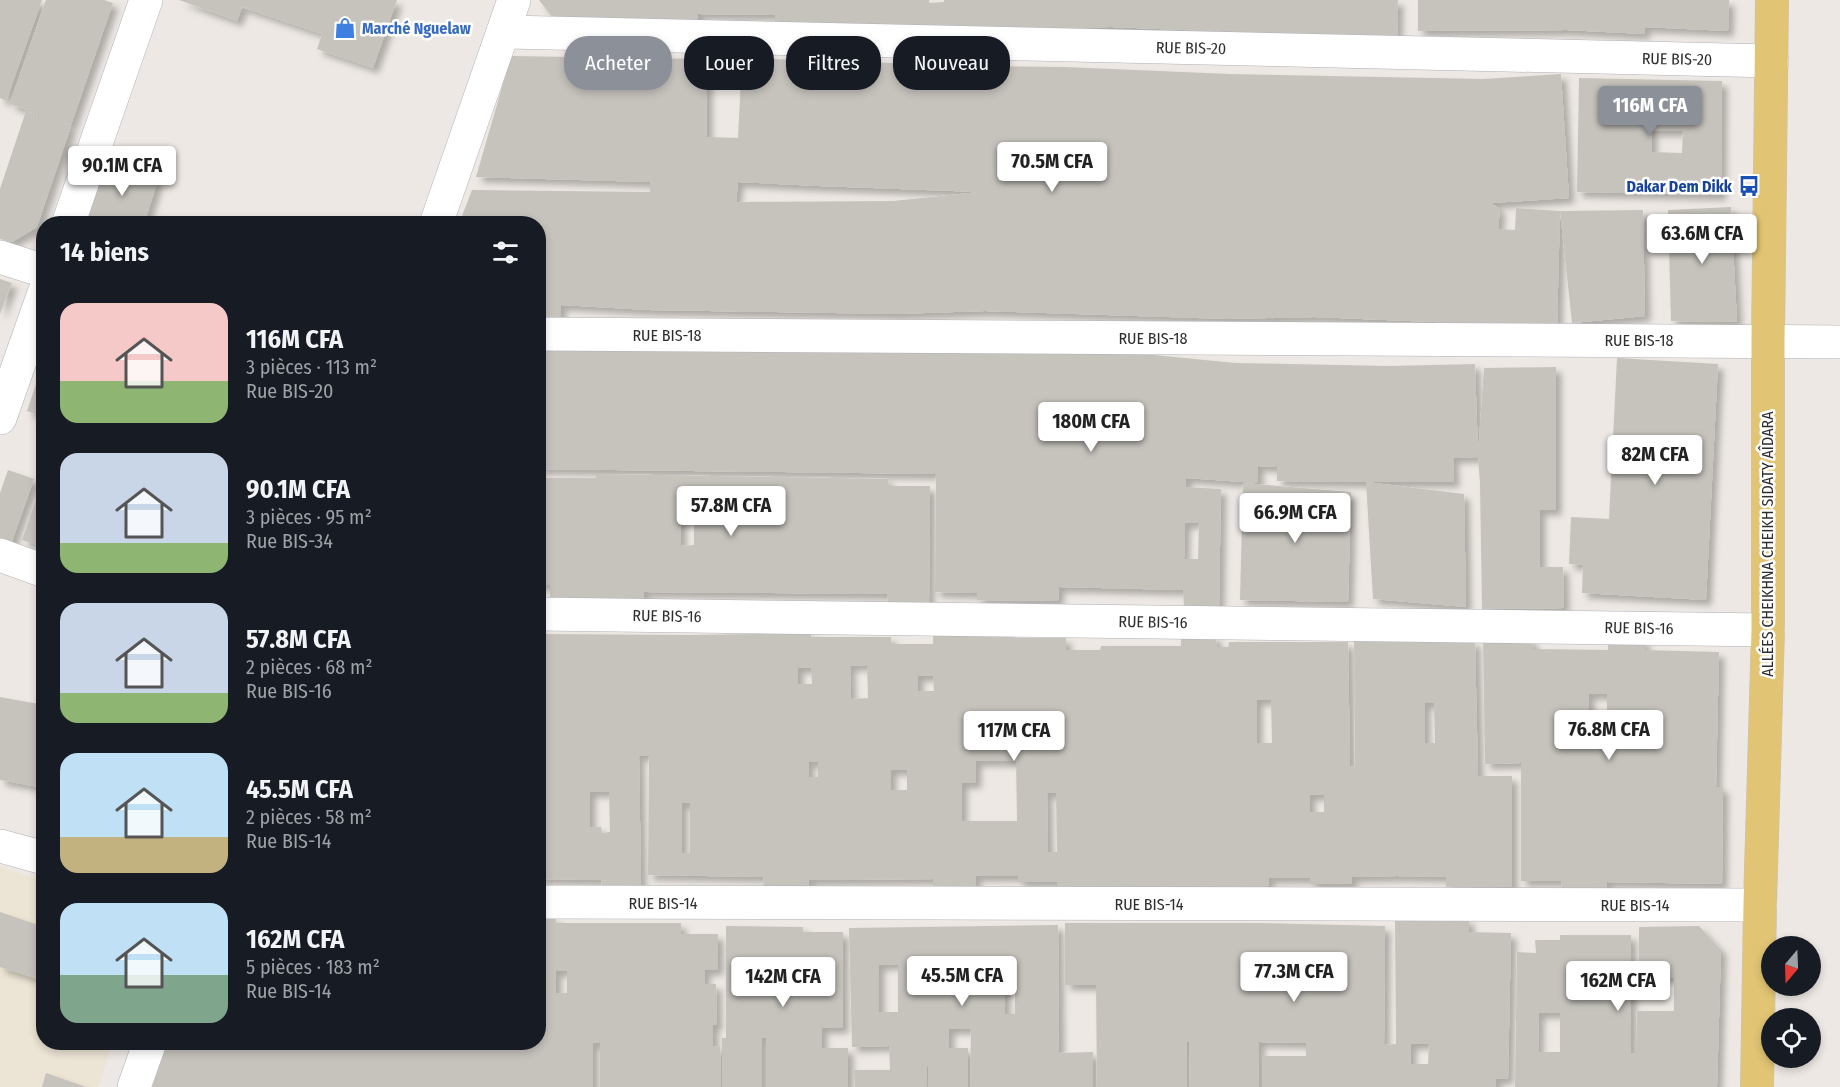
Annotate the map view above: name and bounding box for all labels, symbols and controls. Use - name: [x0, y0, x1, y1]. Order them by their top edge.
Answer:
- shop icon: Marché Nguelaw: [333, 16, 357, 40]
- place label: Marché Nguelaw: [362, 19, 471, 38]
- chip: Acheter: [564, 36, 672, 90]
- chip: Louer: [684, 36, 774, 90]
- chip: Filtres: [786, 36, 881, 90]
- chip: Nouveau: [893, 36, 1010, 90]
- street label: RUE BIS-20: [1156, 38, 1226, 58]
- street label: RUE BIS-20: [1642, 49, 1712, 69]
- pin: 116M CFA: [1588, 86, 1712, 137]
- text: 116M CFA: [1613, 93, 1687, 117]
- pin: 70.5M CFA: [983, 142, 1121, 193]
- pin: 90.1M CFA: [53, 146, 191, 197]
- text: 70.5M CFA: [1011, 149, 1093, 173]
- text: 90.1M CFA: [82, 153, 162, 177]
- bus stop icon: Dakar Dem Dikk: [1737, 174, 1761, 198]
- place label: Dakar Dem Dikk: [1627, 177, 1733, 196]
- pin: 63.6M CFA: [1633, 214, 1771, 265]
- text: 63.6M CFA: [1661, 221, 1743, 245]
- icon: filters: [489, 236, 522, 269]
- text: 14 biens: [60, 237, 149, 268]
- text: 116M CFA: [246, 324, 343, 355]
- street label: RUE BIS-18: [632, 326, 702, 345]
- icon: home: [108, 327, 180, 399]
- street label: RUE BIS-18: [1118, 329, 1188, 348]
- street label: RUE BIS-18: [1604, 331, 1674, 350]
- text: 3 pièces · 113 m²: [246, 355, 377, 379]
- text: Rue BIS-20: [246, 379, 333, 403]
- pin: 180M CFA: [1029, 402, 1153, 453]
- text: 180M CFA: [1052, 409, 1130, 433]
- street label: ALLÉES CHEIKHNA CHEIKH SIDATY AÎDARA: [1758, 411, 1777, 677]
- pin: 82M CFA: [1600, 435, 1710, 486]
- text: 82M CFA: [1621, 442, 1689, 466]
- text: 90.1M CFA: [246, 474, 350, 505]
- icon: home: [108, 477, 180, 549]
- pin: 57.8M CFA: [662, 486, 800, 537]
- text: 57.8M CFA: [691, 493, 771, 517]
- pin: 66.9M CFA: [1226, 493, 1364, 544]
- text: 66.9M CFA: [1253, 500, 1337, 524]
- text: 3 pièces · 95 m²: [246, 505, 372, 529]
- text: Rue BIS-34: [246, 529, 333, 553]
- street label: RUE BIS-16: [632, 606, 702, 626]
- street label: RUE BIS-16: [1118, 612, 1188, 632]
- street label: RUE BIS-16: [1604, 618, 1674, 638]
- text: 57.8M CFA: [246, 624, 351, 655]
- icon: home: [108, 627, 180, 699]
- text: 2 pièces · 68 m²: [246, 655, 372, 679]
- text: Rue BIS-16: [246, 679, 332, 703]
- pin: 76.8M CFA: [1540, 710, 1678, 761]
- pin: 117M CFA: [952, 711, 1076, 762]
- text: 76.8M CFA: [1568, 717, 1650, 741]
- text: 117M CFA: [978, 718, 1050, 742]
- text: 45.5M CFA: [246, 774, 353, 805]
- icon: home: [108, 777, 180, 849]
- text: 2 pièces · 58 m²: [246, 805, 372, 829]
- text: Rue BIS-14: [246, 829, 332, 853]
- street label: RUE BIS-14: [629, 894, 698, 913]
- street label: RUE BIS-14: [1115, 895, 1184, 914]
- street label: RUE BIS-14: [1601, 896, 1670, 915]
- text: 162M CFA: [246, 924, 344, 955]
- icon: home: [108, 927, 180, 999]
- north arrow: [1761, 936, 1821, 996]
- map controls: [1761, 936, 1821, 1068]
- pin: 77.3M CFA: [1225, 952, 1363, 1003]
- text: 5 pièces · 183 m²: [246, 955, 380, 979]
- pin: 45.5M CFA: [893, 956, 1031, 1007]
- pin: 142M CFA: [721, 957, 845, 1008]
- text: 77.3M CFA: [1254, 959, 1334, 983]
- pin: 162M CFA: [1556, 961, 1680, 1012]
- text: 45.5M CFA: [921, 963, 1003, 987]
- text: 142M CFA: [745, 964, 821, 988]
- text: 162M CFA: [1580, 968, 1656, 992]
- text: Rue BIS-14: [246, 979, 332, 1003]
- button: locate: [1761, 1008, 1821, 1068]

